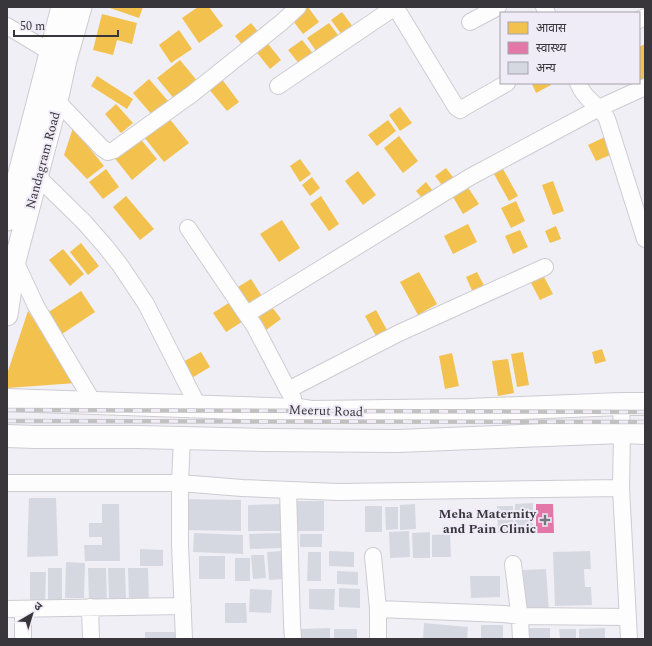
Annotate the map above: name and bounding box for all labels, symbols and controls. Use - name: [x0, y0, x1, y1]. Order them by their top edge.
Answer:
- scale bar: [14, 12, 118, 38]
- legend: [500, 12, 640, 84]
- text: 50 m: [20, 17, 45, 36]
- text: आवास: [536, 19, 567, 38]
- text: स्वास्थ्य: [536, 39, 568, 58]
- text: अन्य: [536, 59, 557, 78]
- street label: Nandagram Road: [20, 109, 66, 211]
- street label: Meerut Road: [288, 400, 364, 422]
- place label: Meha Maternity and Pain Clinic: [439, 504, 537, 539]
- marker: Meha Maternity and Pain Clinic: [539, 514, 551, 526]
- north arrow: [12, 594, 52, 634]
- text: उ: [30, 598, 46, 616]

